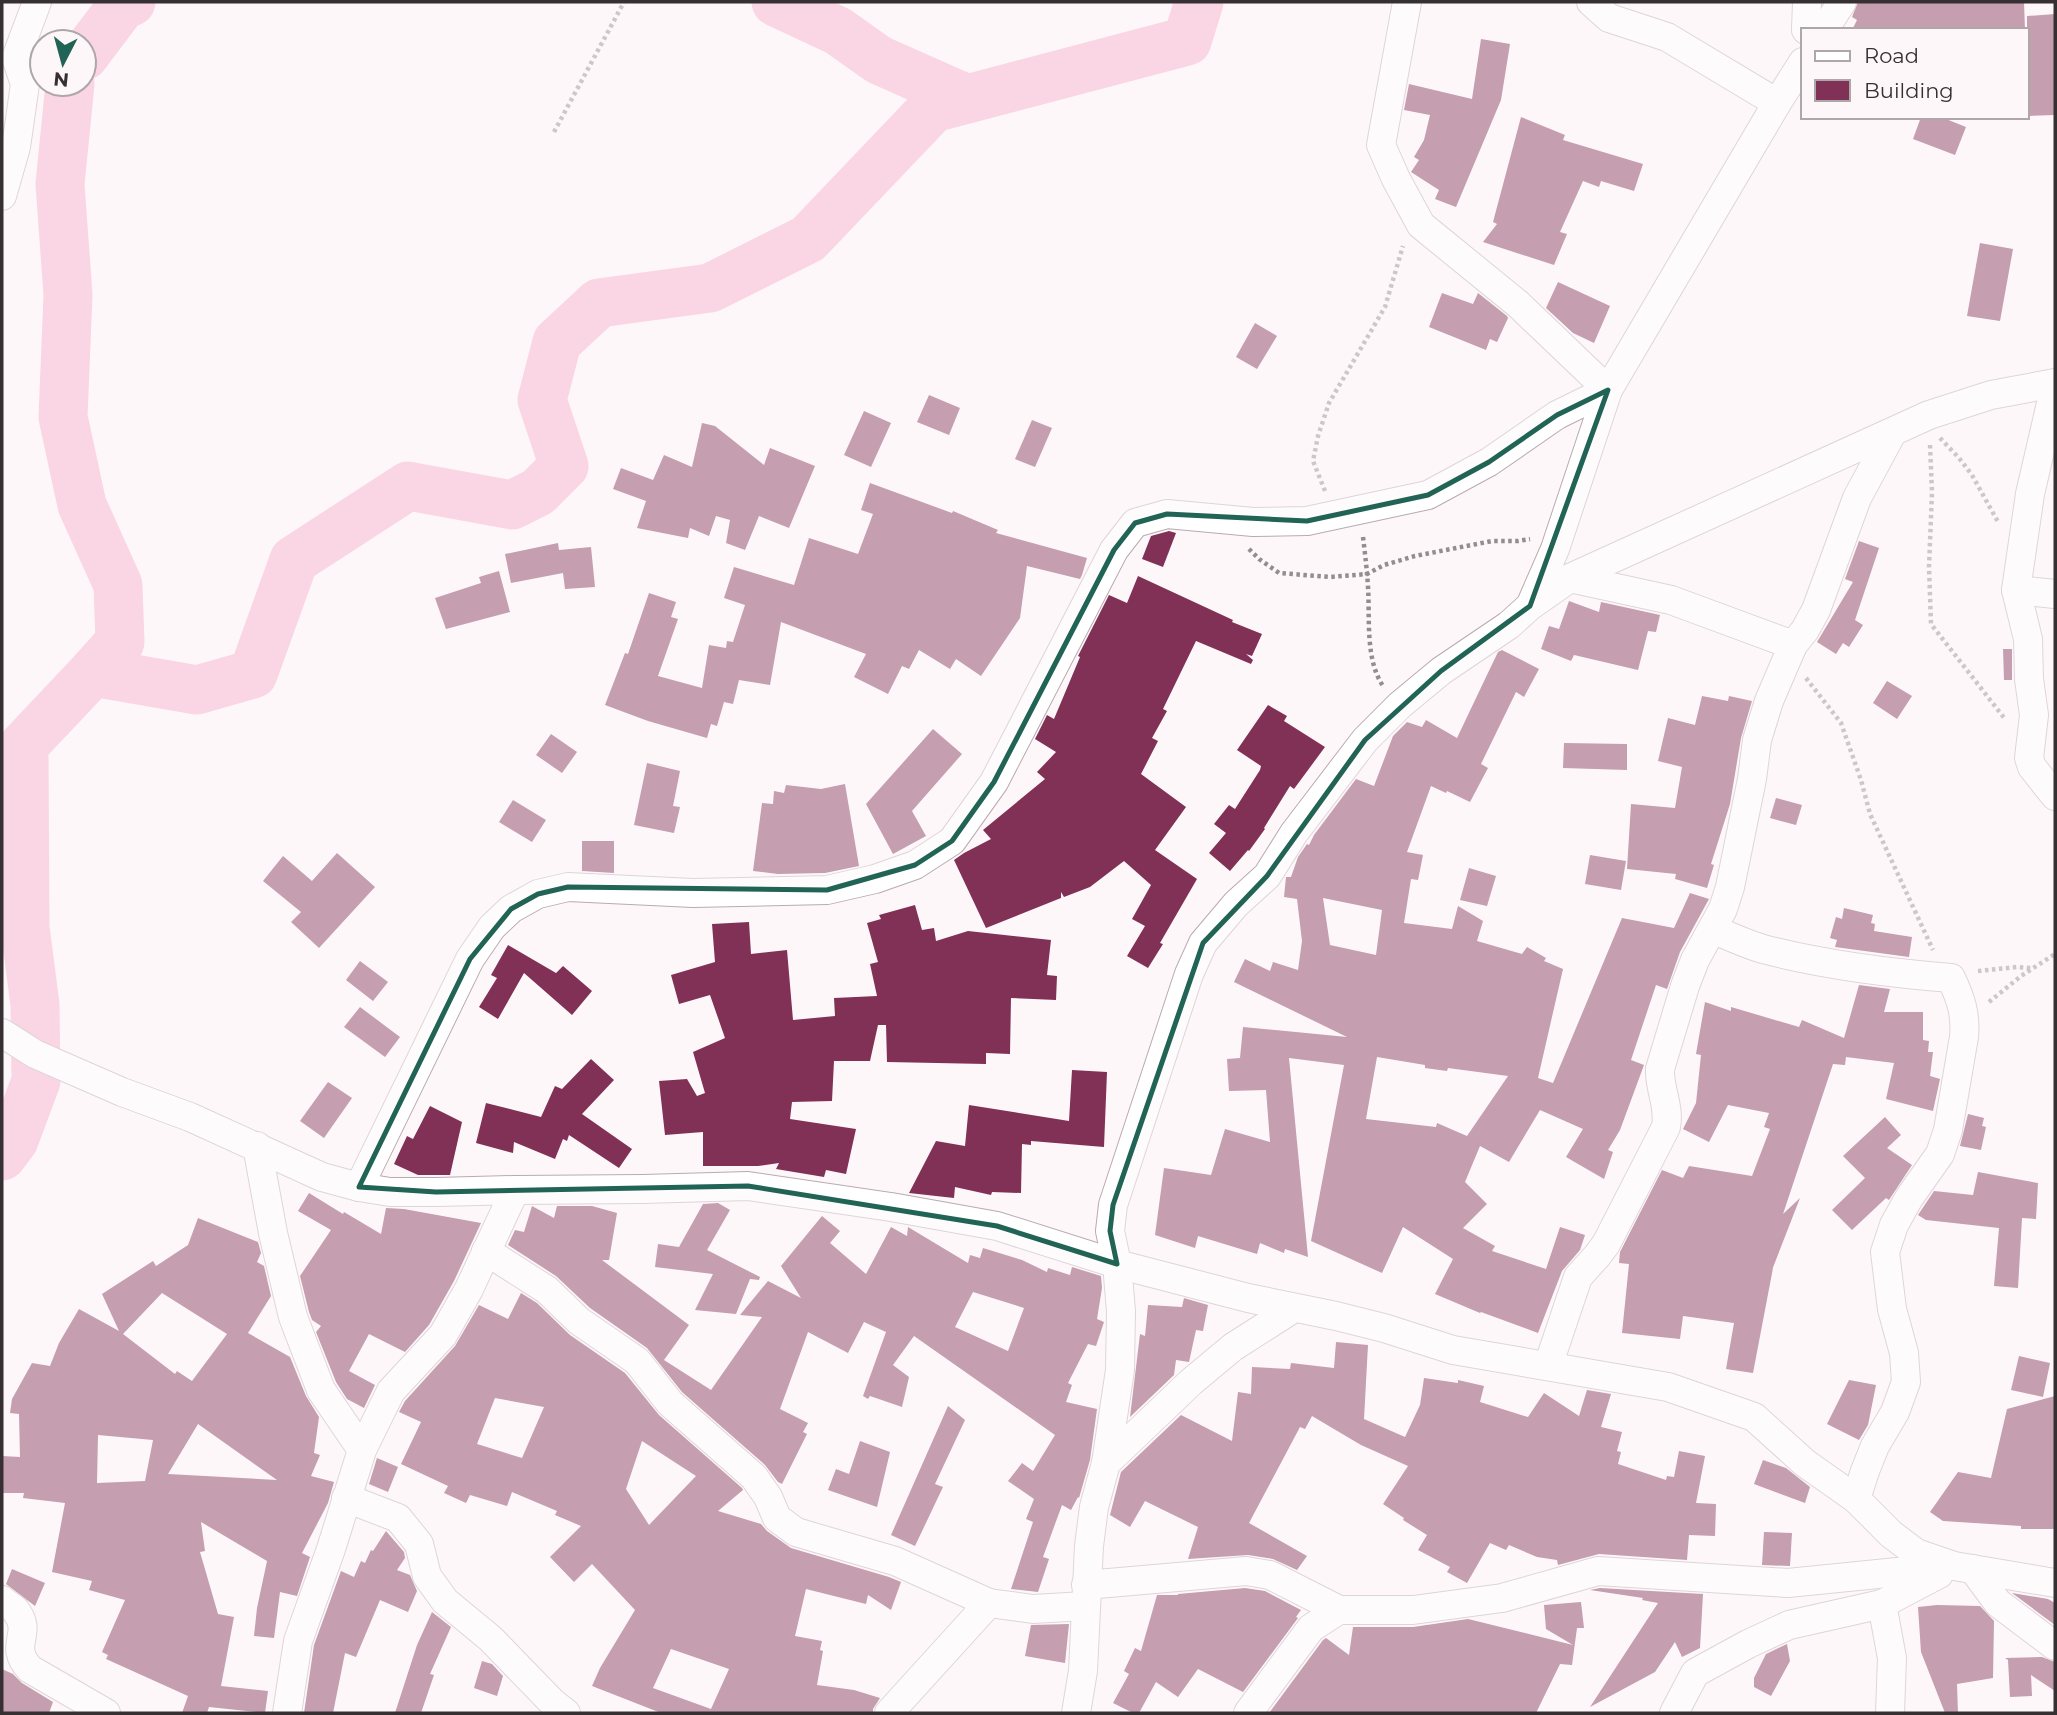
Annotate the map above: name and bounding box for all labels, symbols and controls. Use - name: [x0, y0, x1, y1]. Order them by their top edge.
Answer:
- north arrow: [28, 28, 98, 98]
- legend: [1801, 28, 2029, 119]
- text: Road: [1864, 43, 1919, 68]
- text: N: [52, 67, 70, 92]
- text: Building: [1864, 78, 1954, 103]

